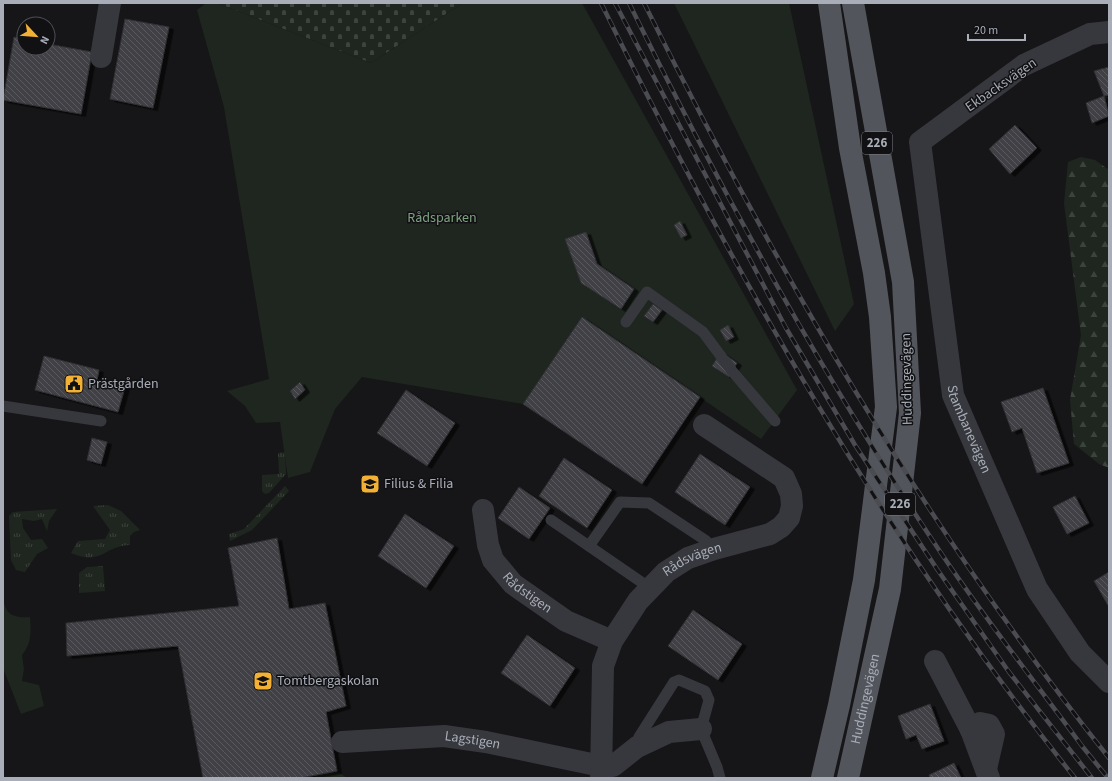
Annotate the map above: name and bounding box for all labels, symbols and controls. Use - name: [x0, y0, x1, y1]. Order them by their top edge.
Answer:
- north arrow: [16, 16, 56, 56]
- scale bar: [968, 16, 1025, 42]
- text: 20 m: [974, 22, 998, 39]
- text: N: [36, 34, 53, 47]
- street label: Ekbacksvägen: [961, 53, 1041, 117]
- road number: 226: [862, 132, 892, 154]
- park label: Rådsparken: [407, 208, 477, 228]
- street label: Huddingevägen: [896, 333, 918, 425]
- public building icon: Prästgården: [63, 373, 85, 395]
- place label: Prästgården: [88, 374, 159, 394]
- street label: Stambanevägen: [942, 384, 996, 477]
- school or university icon: Filius & Filia: [359, 473, 381, 495]
- place label: Filius & Filia: [384, 474, 453, 494]
- road number: 226: [885, 493, 915, 515]
- street label: Rådsvägen: [659, 537, 724, 582]
- street label: Rådstigen: [497, 568, 556, 618]
- street label: Huddingevägen: [846, 652, 885, 746]
- school or university icon: Tomtbergaskolan: [252, 670, 274, 692]
- place label: Tomtbergaskolan: [277, 671, 379, 691]
- street label: Lagstigen: [443, 726, 502, 755]

